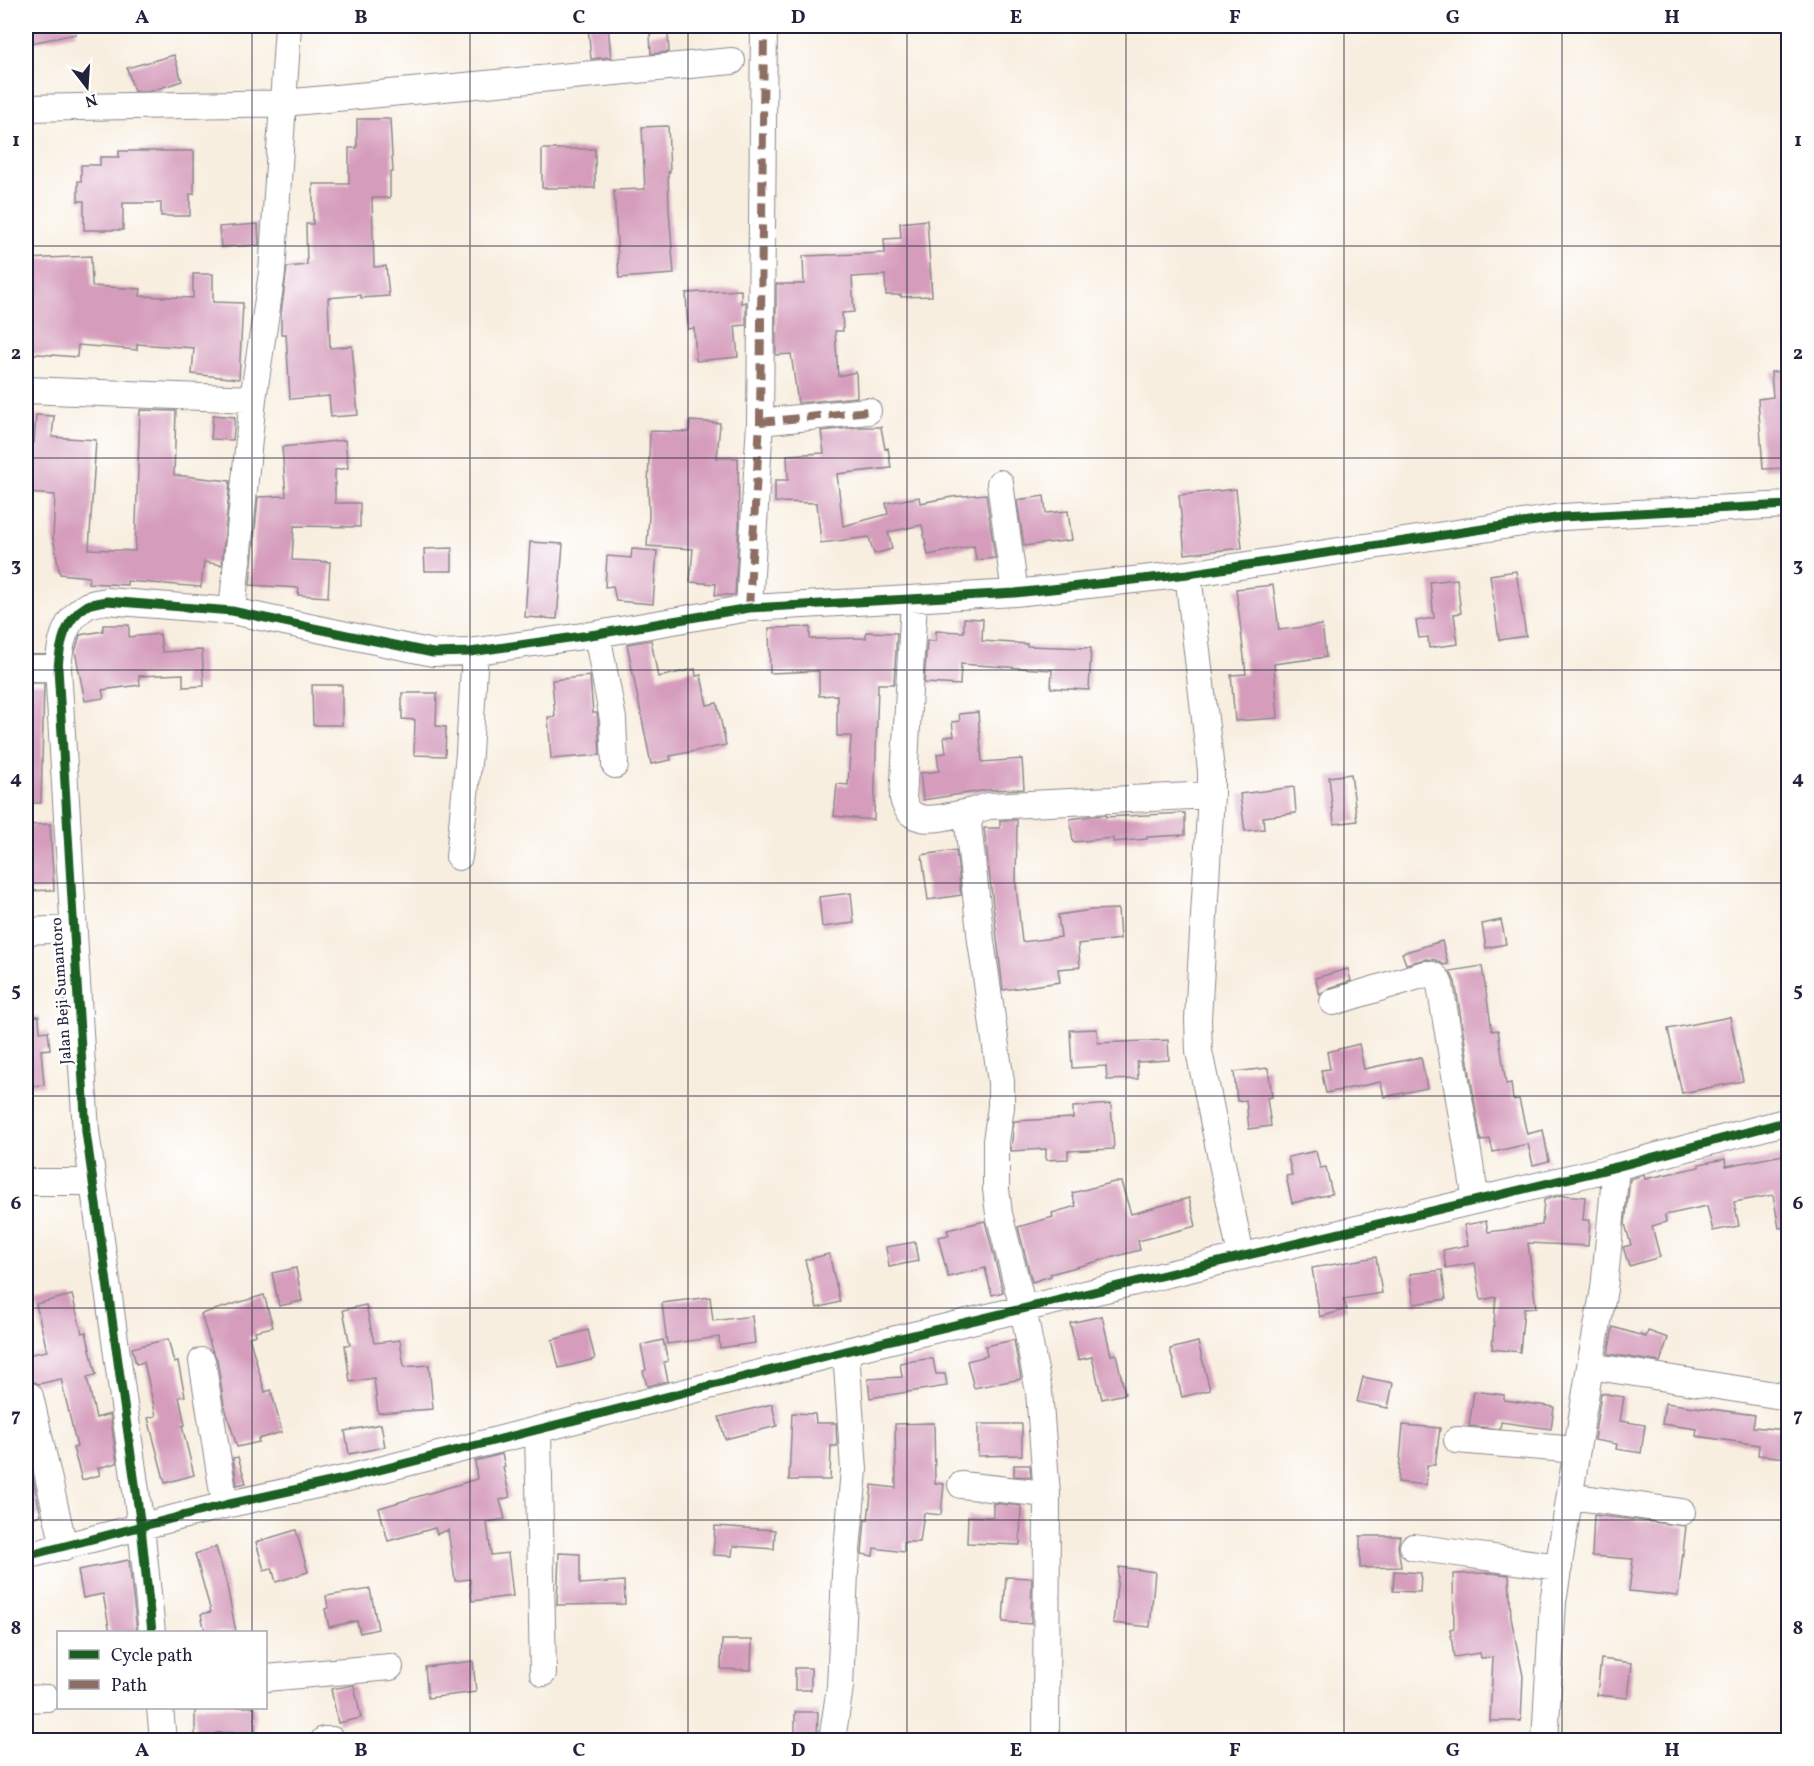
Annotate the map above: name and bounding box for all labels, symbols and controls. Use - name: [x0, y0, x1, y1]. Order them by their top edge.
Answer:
- text: A: [135, 4, 149, 32]
- text: B: [354, 4, 368, 32]
- text: C: [573, 4, 586, 32]
- text: D: [791, 4, 805, 32]
- text: E: [1010, 4, 1022, 32]
- text: F: [1229, 4, 1241, 32]
- text: G: [1446, 4, 1460, 32]
- text: H: [1664, 4, 1680, 32]
- north arrow: [57, 57, 117, 117]
- text: N: [82, 87, 100, 112]
- text: 1: [12, 127, 20, 155]
- text: 1: [1794, 127, 1802, 155]
- text: 2: [11, 340, 21, 368]
- text: 2: [1793, 340, 1803, 368]
- text: 3: [11, 552, 21, 580]
- text: 3: [1793, 552, 1803, 580]
- text: 4: [10, 765, 22, 793]
- text: 4: [1792, 765, 1804, 793]
- street label: Jalan Beji Sumantoro: [46, 917, 78, 1065]
- text: 5: [11, 977, 21, 1005]
- text: 5: [1793, 977, 1803, 1005]
- text: 6: [11, 1190, 22, 1218]
- text: 6: [1793, 1190, 1804, 1218]
- text: 7: [11, 1402, 21, 1430]
- text: 7: [1793, 1402, 1803, 1430]
- text: 8: [11, 1615, 21, 1643]
- text: 8: [1793, 1615, 1803, 1643]
- legend: [57, 1631, 267, 1709]
- text: Cycle path: [111, 1644, 193, 1669]
- text: Path: [111, 1674, 147, 1699]
- text: A: [135, 1737, 149, 1765]
- text: B: [354, 1737, 368, 1765]
- text: C: [573, 1737, 586, 1765]
- text: D: [791, 1737, 805, 1765]
- text: E: [1010, 1737, 1022, 1765]
- text: F: [1229, 1737, 1241, 1765]
- text: G: [1446, 1737, 1460, 1765]
- text: H: [1664, 1737, 1680, 1765]

